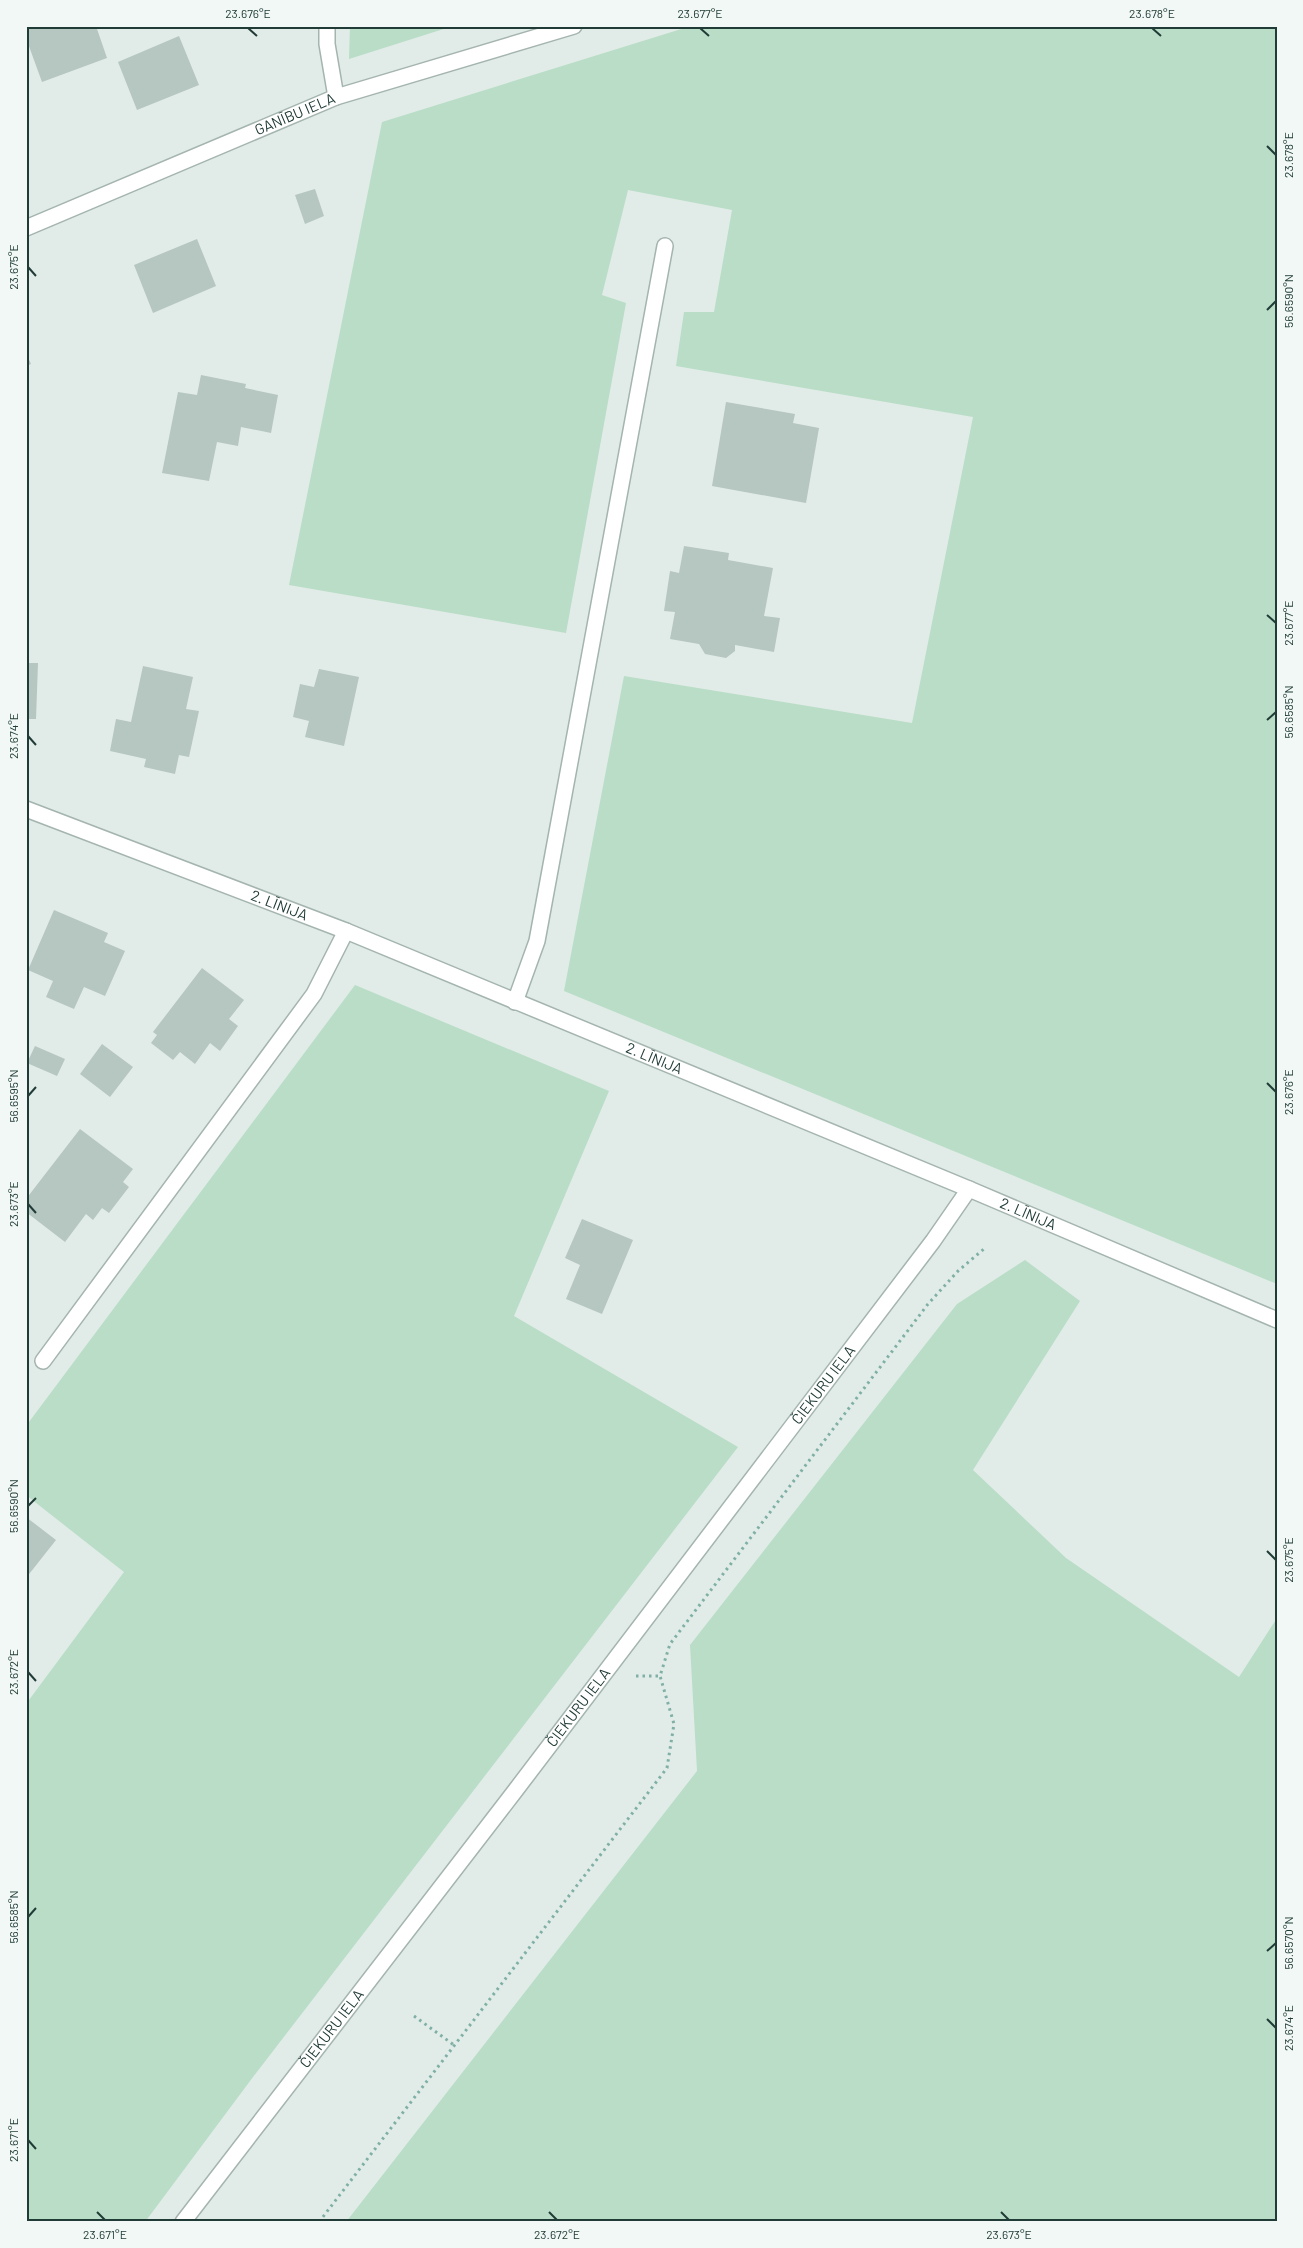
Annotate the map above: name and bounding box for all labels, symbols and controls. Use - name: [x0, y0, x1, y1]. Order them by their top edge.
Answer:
- text: 23.676°E: [225, 6, 271, 20]
- text: 23.677°E: [677, 6, 723, 20]
- text: 23.678°E: [1129, 6, 1175, 20]
- street label: GANĪBU IELA: [252, 88, 338, 138]
- text: 23.678°E: [1281, 132, 1295, 178]
- text: 23.675°E: [6, 244, 20, 290]
- text: 56.6590°N: [1281, 274, 1295, 328]
- text: 23.677°E: [1281, 600, 1295, 646]
- text: 56.6585°N: [1281, 685, 1295, 739]
- text: 23.674°E: [6, 713, 20, 759]
- street label: 2. LĪNIJA: [249, 886, 311, 924]
- street label: 2. LĪNIJA: [624, 1038, 685, 1077]
- text: 56.6595°N: [6, 1069, 20, 1123]
- text: 23.676°E: [1281, 1069, 1295, 1115]
- text: 23.673°E: [6, 1181, 20, 1227]
- street label: 2. LĪNIJA: [998, 1193, 1059, 1233]
- street label: ČIEKURU IELA: [787, 1341, 858, 1427]
- text: 56.6590°N: [6, 1479, 20, 1533]
- text: 23.675°E: [1281, 1537, 1295, 1583]
- text: 23.672°E: [6, 1649, 20, 1695]
- street label: ČIEKURU IELA: [542, 1664, 613, 1750]
- text: 56.6585°N: [6, 1890, 20, 1944]
- text: 56.6570°N: [1281, 1916, 1295, 1970]
- street label: ČIEKURU IELA: [295, 1985, 367, 2071]
- text: 23.674°E: [1281, 2005, 1295, 2051]
- text: 23.671°E: [6, 2118, 20, 2162]
- text: 23.671°E: [83, 2227, 127, 2241]
- text: 23.672°E: [534, 2227, 580, 2241]
- text: 23.673°E: [986, 2227, 1032, 2241]

